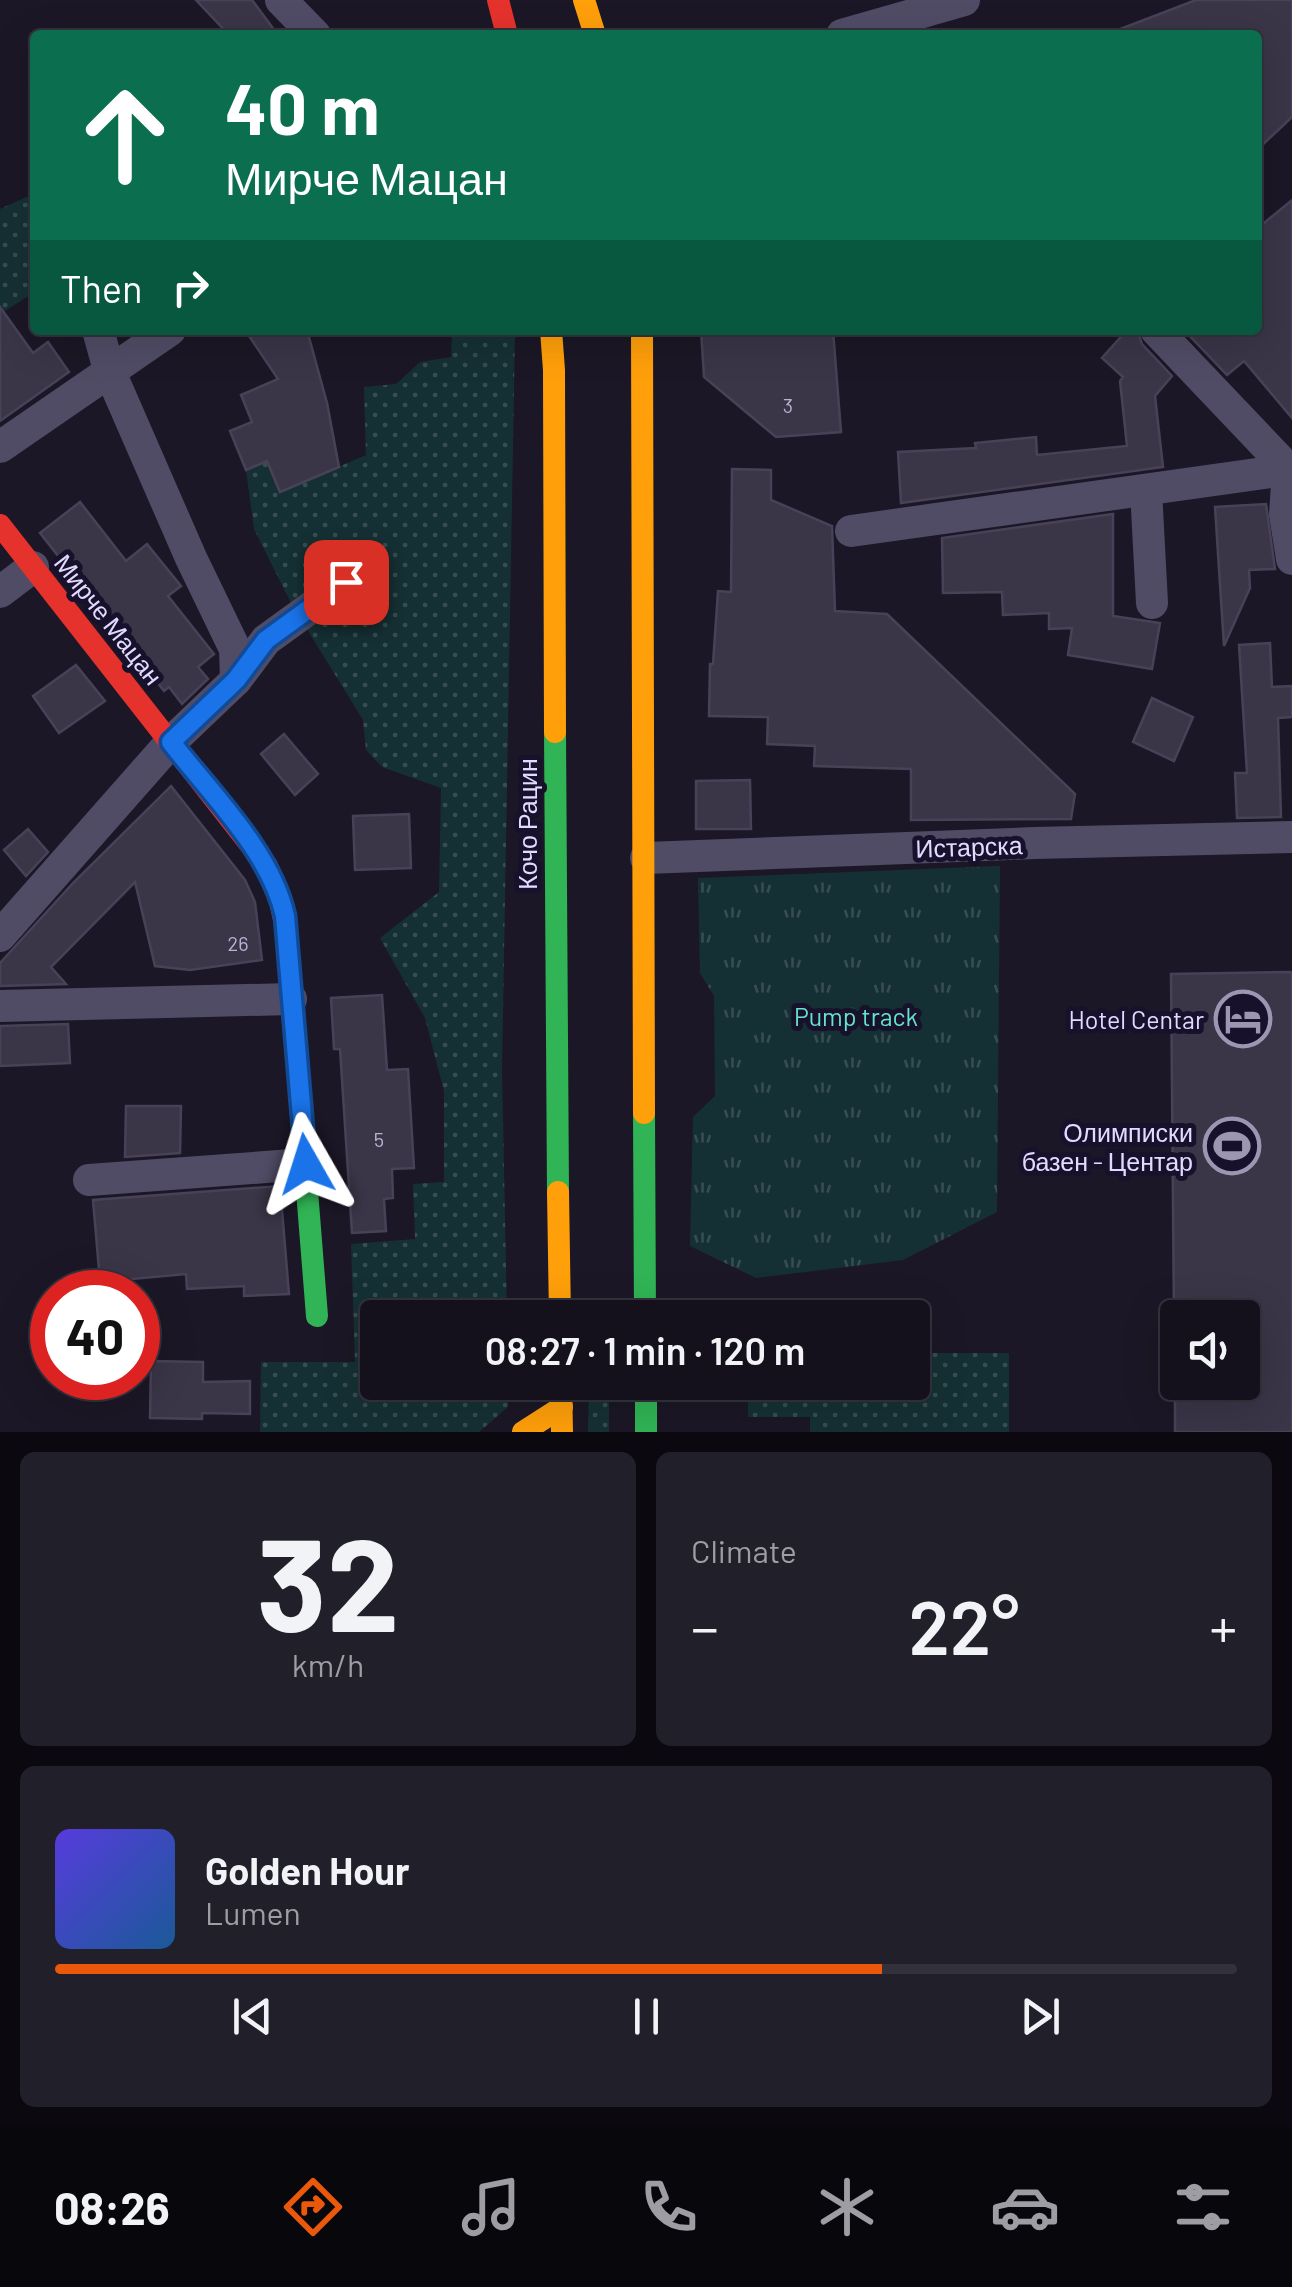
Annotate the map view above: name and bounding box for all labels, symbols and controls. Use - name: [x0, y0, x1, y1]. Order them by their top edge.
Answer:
- text: 40 m: [225, 65, 380, 149]
- icon: ahead: [60, 70, 190, 200]
- text: Мирче Мацан: [225, 150, 508, 204]
- icon: right: [163, 260, 218, 315]
- text: Then: [60, 265, 143, 311]
- house number: 3: [783, 393, 793, 417]
- pin: [304, 540, 389, 625]
- street label: Мирче Мацан: [49, 548, 169, 690]
- icon: arrive: [319, 555, 374, 610]
- street label: Кочо Рацин: [512, 758, 542, 890]
- street label: Истарска: [915, 829, 1023, 863]
- house number: 26: [227, 931, 249, 955]
- hotel icon: Hotel Centar: [1213, 989, 1273, 1049]
- park label: Pump track: [794, 1001, 918, 1031]
- place label: Hotel Centar: [1068, 1004, 1204, 1034]
- position arrow: [254, 1112, 358, 1216]
- sports icon: Олимписки базен - Центар: [1202, 1116, 1262, 1176]
- place label: Олимписки базен - Центар: [1022, 1117, 1193, 1176]
- house number: 5: [374, 1127, 384, 1151]
- speed limit sign: 40: [30, 1270, 160, 1400]
- map controls: [1160, 1300, 1260, 1400]
- button: sound: [1160, 1300, 1260, 1400]
- text: 08:27 · 1 min · 120 m: [485, 1327, 805, 1373]
- text: 32: [256, 1502, 400, 1658]
- text: Climate: [691, 1531, 797, 1569]
- text: 22°: [908, 1580, 1020, 1670]
- text: −: [691, 1593, 719, 1659]
- text: +: [1209, 1593, 1237, 1659]
- text: km/h: [292, 1645, 364, 1683]
- text: Golden Hour: [205, 1847, 410, 1893]
- text: Lumen: [205, 1893, 301, 1931]
- icon: previous: [225, 1989, 280, 2044]
- icon: pause: [619, 1989, 674, 2044]
- icon: next: [1013, 1989, 1068, 2044]
- icon: directions: [278, 2172, 348, 2242]
- icon: music: [456, 2172, 526, 2242]
- icon: phone: [634, 2172, 704, 2242]
- icon: climate: [812, 2172, 882, 2242]
- icon: car: [990, 2172, 1060, 2242]
- icon: filters: [1168, 2172, 1238, 2242]
- text: 08:26: [54, 2180, 170, 2234]

